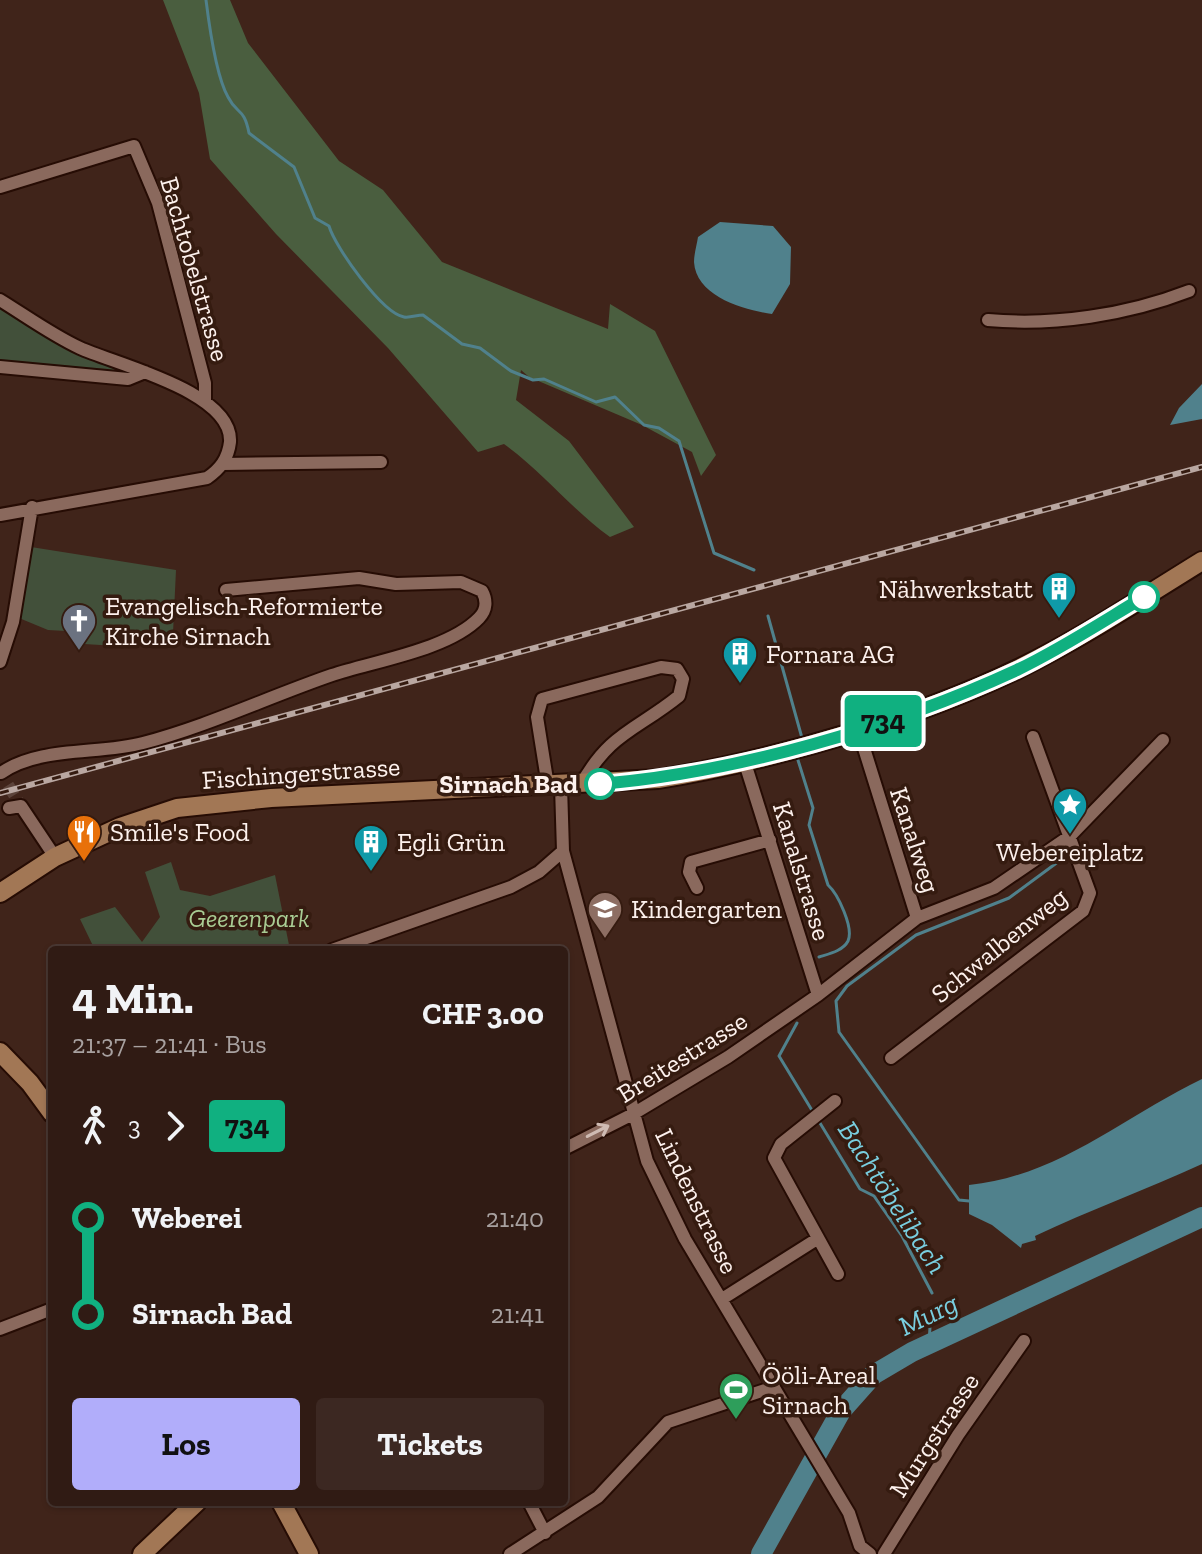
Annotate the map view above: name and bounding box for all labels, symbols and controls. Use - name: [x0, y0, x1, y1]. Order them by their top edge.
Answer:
- street label: Bachtobelstrasse: [153, 173, 237, 365]
- building icon: Nähwerkstatt: [1040, 570, 1078, 620]
- place label: Nähwerkstatt: [879, 573, 1033, 605]
- unlabelled marker: [1129, 582, 1159, 612]
- place label: Evangelisch-Reformierte Kirche Sirnach: [105, 590, 383, 652]
- church icon: Evangelisch-Reformierte Kirche Sirnach: [60, 602, 98, 652]
- building icon: Fornara AG: [721, 635, 759, 685]
- place label: Fornara AG: [766, 638, 895, 670]
- line badge: 734: [837, 695, 929, 747]
- text: 734: [861, 704, 905, 737]
- street label: Fischingerstrasse: [201, 750, 401, 796]
- place label: Sirnach Bad: [439, 768, 578, 800]
- marker: Sirnach Bad: [585, 769, 615, 799]
- street label: Kanalweg: [883, 783, 947, 897]
- place icon: Webereiplatz: [1051, 786, 1089, 836]
- street label: Kanalstrasse: [766, 798, 838, 944]
- restaurant icon: Smile's Food: [65, 813, 103, 863]
- place label: Smile's Food: [110, 816, 250, 848]
- building icon: Egli Grün: [352, 823, 390, 873]
- place label: Egli Grün: [397, 826, 505, 858]
- place label: Webereiplatz: [996, 836, 1144, 868]
- street label: Schwalbenweg: [924, 880, 1074, 1010]
- school or university icon: Kindergarten: [586, 890, 624, 940]
- place label: Kindergarten: [631, 893, 782, 925]
- park label: Geerenpark: [188, 902, 310, 934]
- text: 4 Min.: [72, 971, 194, 1024]
- text: CHF 3.00: [422, 996, 544, 1032]
- street label: Breitestrasse: [611, 1004, 753, 1110]
- text: 21:37 – 21:41 · Bus: [72, 1028, 267, 1060]
- icon: walk: [72, 1104, 116, 1148]
- icon: forward: [153, 1104, 197, 1148]
- text: 734: [225, 1109, 269, 1142]
- text: 3: [128, 1110, 141, 1142]
- water label: Bachtöbelibach: [831, 1115, 954, 1280]
- one-way arrow: [586, 1123, 610, 1139]
- street label: Lindenstrasse: [648, 1123, 746, 1279]
- text: Weberei: [132, 1200, 242, 1236]
- text: 21:40: [486, 1202, 544, 1234]
- water label: Murg: [893, 1286, 964, 1343]
- text: Sirnach Bad: [132, 1296, 292, 1332]
- text: 21:41: [491, 1298, 544, 1330]
- place label: Ööli-Areal Sirnach: [762, 1359, 876, 1421]
- street label: Murgstrasse: [882, 1367, 986, 1503]
- sports icon: Ööli-Areal Sirnach: [717, 1371, 755, 1421]
- button: Los: [72, 1398, 300, 1490]
- button: Tickets: [316, 1398, 544, 1490]

